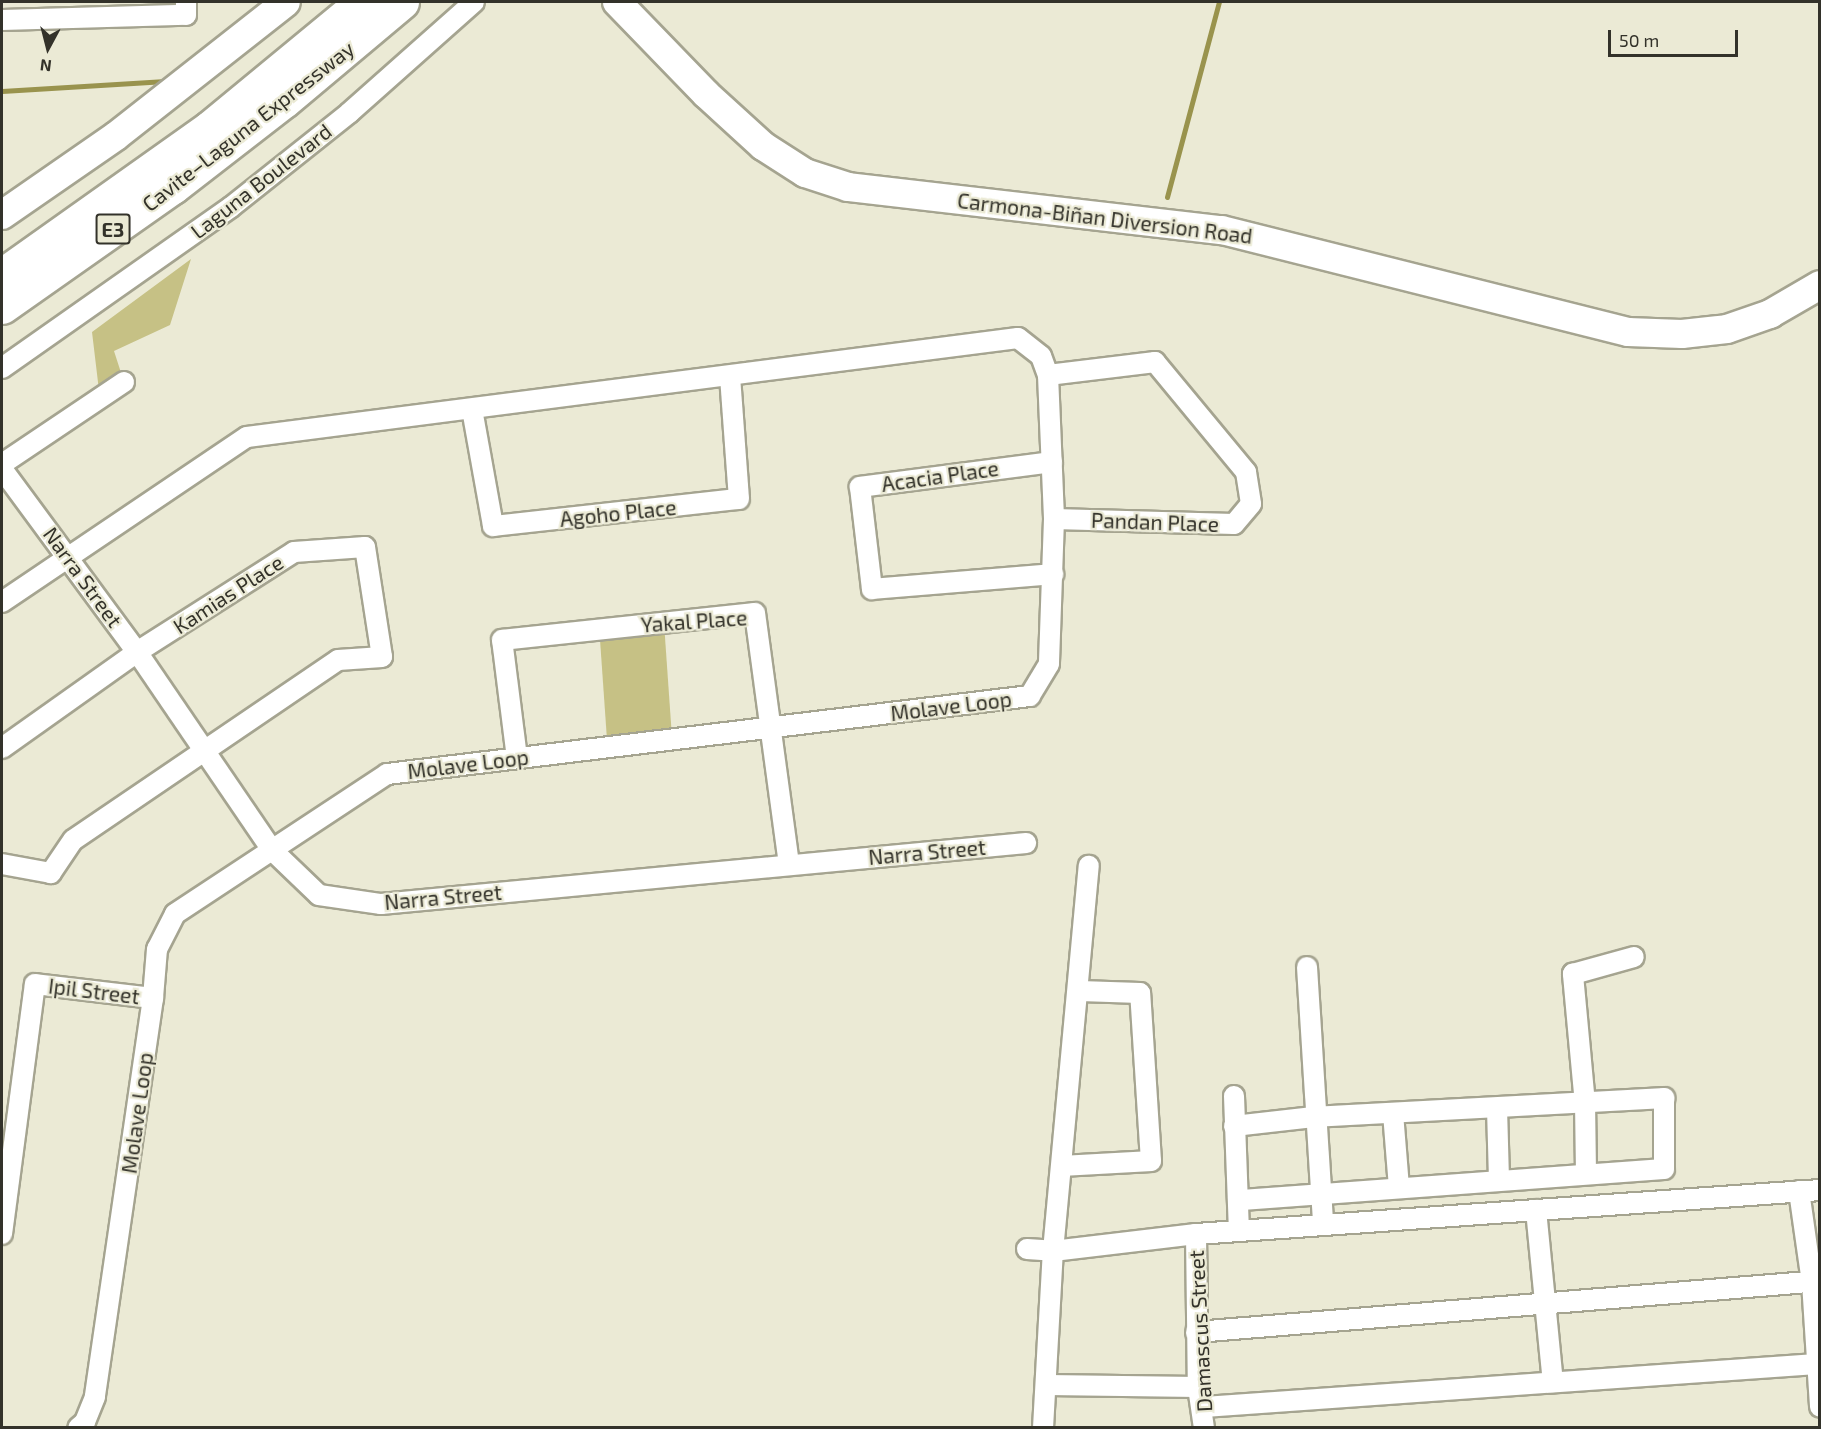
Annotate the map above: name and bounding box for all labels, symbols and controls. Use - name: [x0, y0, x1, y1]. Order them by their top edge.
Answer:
- north arrow: [18, 18, 78, 78]
- scale bar: [1611, 18, 1742, 56]
- text: 50 m: [1619, 29, 1659, 51]
- street label: Cavite–Laguna Expressway: [137, 36, 359, 216]
- text: N: [39, 56, 53, 76]
- street label: Laguna Boulevard: [186, 118, 336, 244]
- street label: Carmona-Biñan Diversion Road: [956, 187, 1254, 249]
- road number: E3: [95, 212, 131, 246]
- street label: Acacia Place: [880, 455, 1000, 497]
- street label: Agoho Place: [559, 494, 677, 532]
- street label: Pandan Place: [1091, 507, 1219, 537]
- street label: Narra Street: [38, 522, 128, 632]
- street label: Kamias Place: [168, 549, 288, 639]
- street label: Yakal Place: [640, 605, 748, 637]
- street label: Molave Loop: [889, 686, 1013, 726]
- street label: Molave Loop: [406, 744, 530, 784]
- street label: Narra Street: [867, 834, 987, 870]
- street label: Narra Street: [383, 879, 503, 915]
- street label: Ipil Street: [47, 973, 141, 1009]
- street label: Molave Loop: [116, 1051, 158, 1175]
- street label: Damascus Street: [1183, 1249, 1217, 1413]

